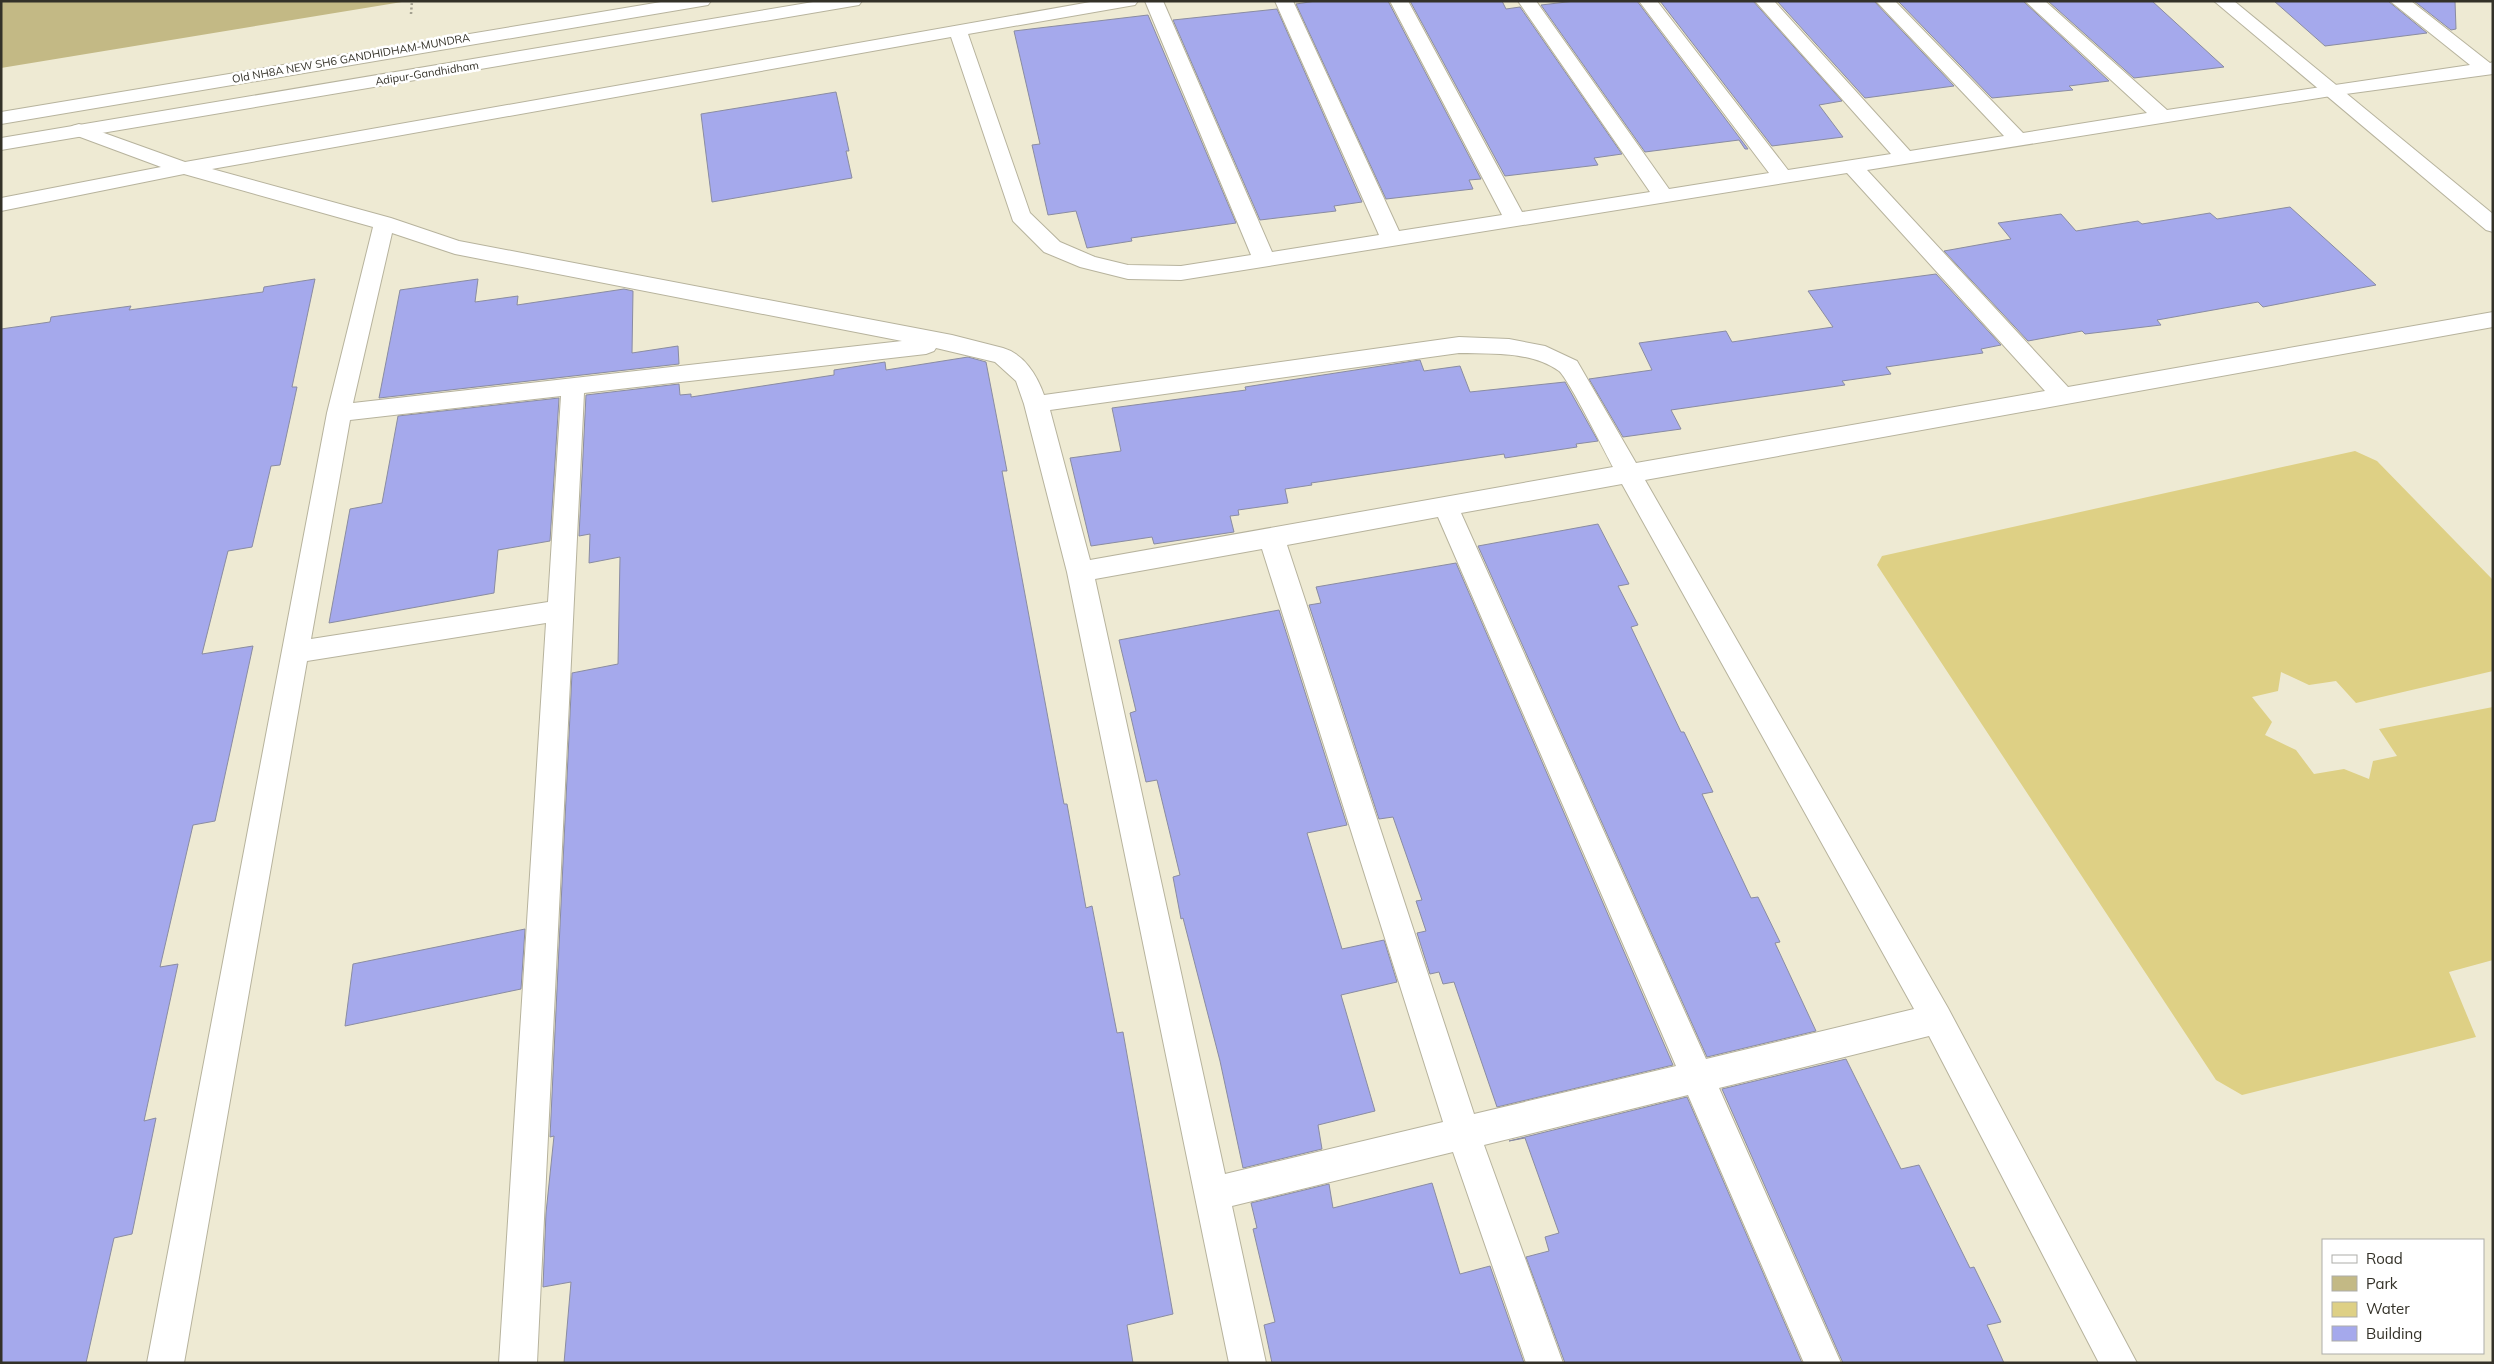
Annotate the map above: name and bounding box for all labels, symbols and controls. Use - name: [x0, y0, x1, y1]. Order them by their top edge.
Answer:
- street label: Old NH8A NEW SH6 GANDHIDHAM-MUNDRA: [231, 30, 471, 86]
- street label: Adipur-Gandhidham: [374, 58, 480, 88]
- legend: [2322, 1239, 2484, 1354]
- text: Road: [2366, 1249, 2403, 1268]
- text: Park: [2366, 1274, 2398, 1293]
- text: Water: [2366, 1299, 2410, 1318]
- text: Building: [2366, 1324, 2422, 1343]

